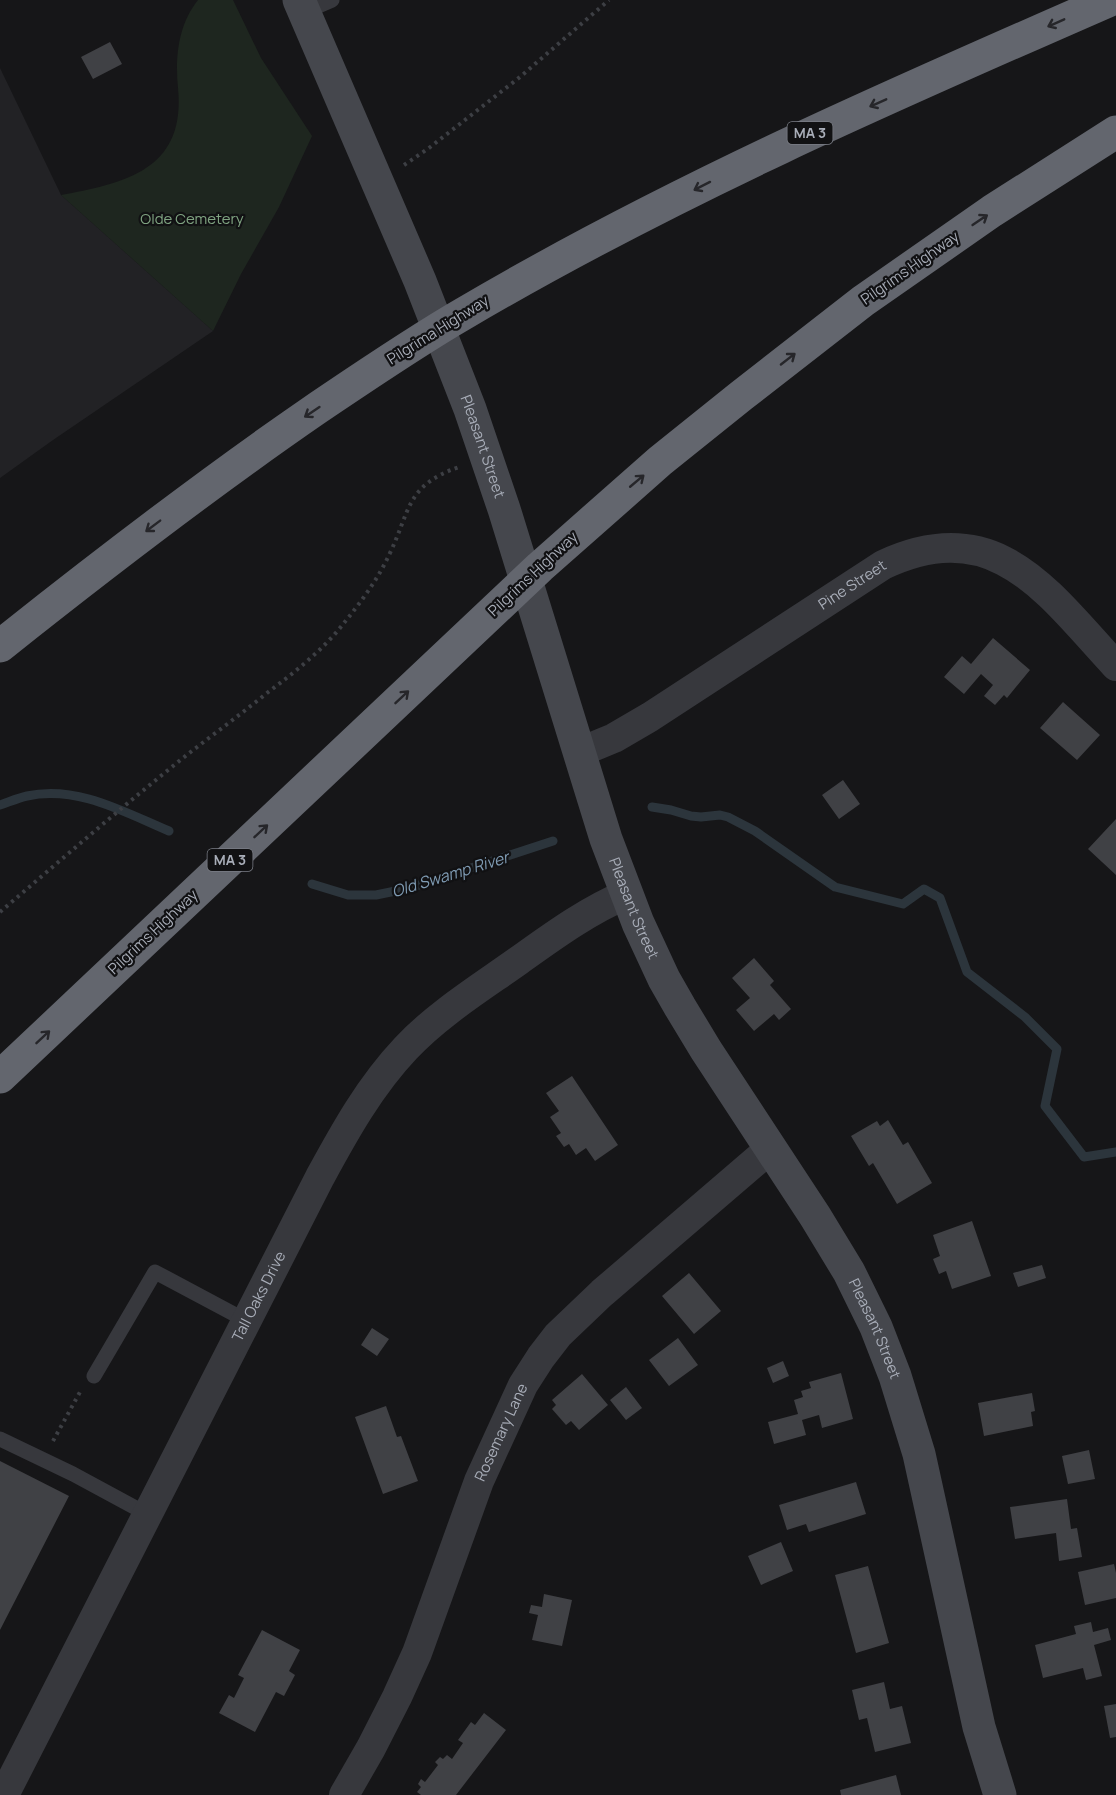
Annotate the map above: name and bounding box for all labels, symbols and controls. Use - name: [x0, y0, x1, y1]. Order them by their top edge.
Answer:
- one-way arrow: [1048, 18, 1066, 30]
- one-way arrow: [869, 98, 887, 109]
- road number: MA 3: [788, 122, 832, 144]
- one-way arrow: [693, 180, 711, 192]
- park label: Olde Cemetery: [140, 208, 244, 229]
- one-way arrow: [971, 213, 988, 225]
- street label: Pilgrims Highway: [856, 226, 963, 309]
- street label: Pilgrima Highway: [383, 290, 493, 369]
- one-way arrow: [780, 352, 796, 365]
- street label: Pleasant Street: [455, 392, 511, 501]
- one-way arrow: [304, 406, 321, 418]
- one-way arrow: [629, 475, 645, 488]
- one-way arrow: [146, 519, 162, 532]
- street label: Pilgrims Highway: [483, 526, 582, 621]
- street label: Pine Street: [814, 555, 890, 615]
- one-way arrow: [395, 690, 410, 704]
- one-way arrow: [253, 824, 268, 838]
- water label: Old Swamp River: [389, 845, 513, 902]
- road number: MA 3: [208, 849, 252, 871]
- street label: Pleasant Street: [604, 854, 664, 962]
- street label: Pilgrims Highway: [103, 884, 202, 979]
- one-way arrow: [35, 1030, 50, 1044]
- street label: Tall Oaks Drive: [227, 1247, 290, 1345]
- street label: Pleasant Street: [844, 1275, 906, 1382]
- street label: Rosemary Lane: [469, 1380, 532, 1485]

